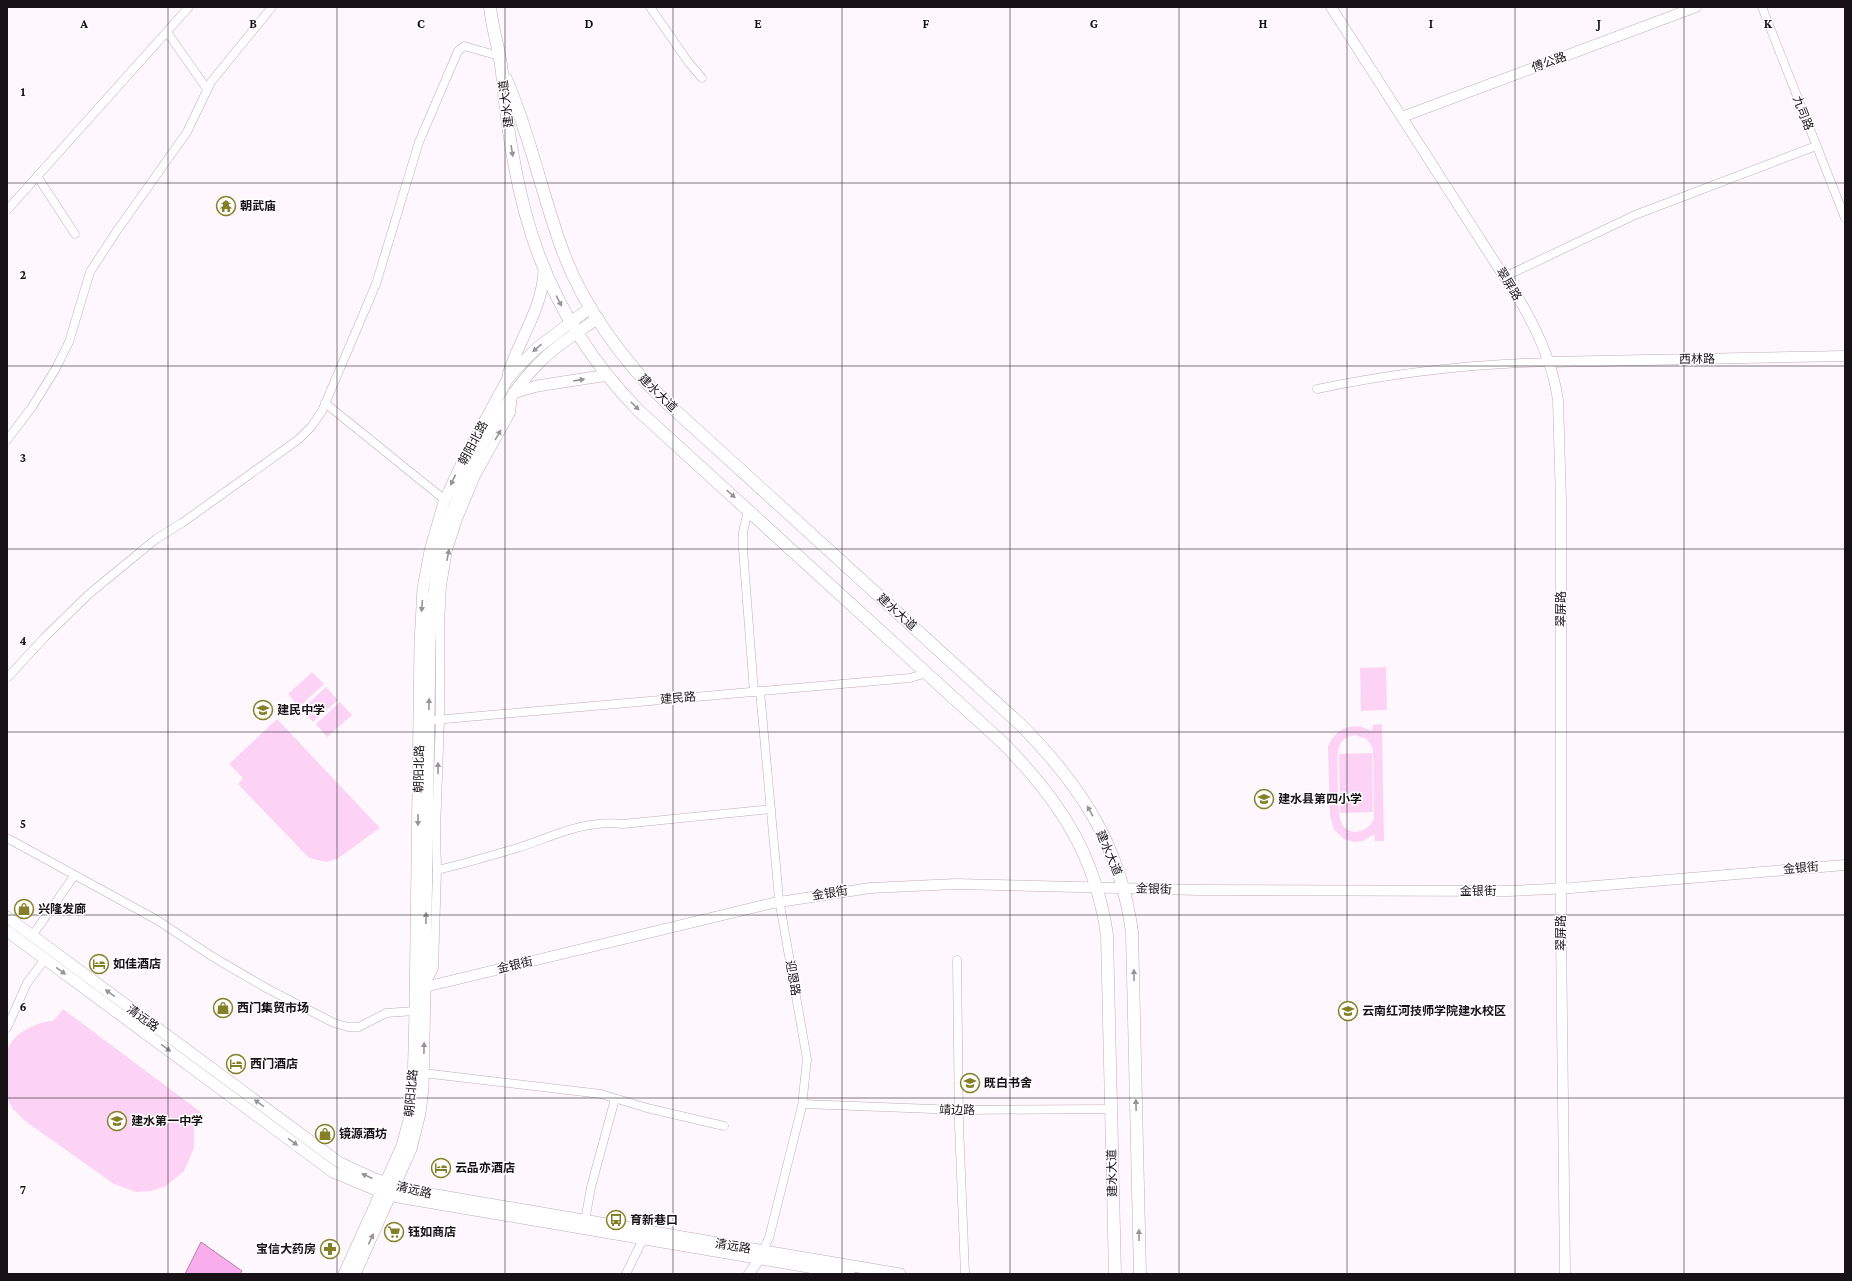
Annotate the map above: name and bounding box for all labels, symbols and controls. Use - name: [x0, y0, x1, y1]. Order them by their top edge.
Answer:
- text: A: [79, 16, 88, 31]
- text: B: [249, 16, 257, 31]
- text: C: [417, 16, 425, 31]
- text: D: [585, 16, 594, 31]
- text: E: [754, 16, 762, 31]
- text: F: [923, 16, 930, 31]
- text: G: [1090, 16, 1098, 31]
- text: H: [1259, 16, 1268, 31]
- text: I: [1429, 16, 1433, 31]
- text: J: [1595, 16, 1601, 31]
- text: K: [1764, 16, 1773, 31]
- street label: 傅公路: [1530, 49, 1568, 75]
- street label: 建水大道: [496, 79, 516, 129]
- text: 1: [21, 84, 26, 99]
- street label: 九司路: [1790, 94, 1816, 132]
- one-way arrow: [509, 145, 515, 157]
- temple icon: 朝武庙: [215, 195, 237, 217]
- place label: 朝武庙: [240, 199, 276, 213]
- street label: 翠屏路: [1494, 265, 1524, 303]
- text: 2: [20, 267, 27, 282]
- one-way arrow: [555, 295, 562, 307]
- one-way arrow: [532, 343, 542, 352]
- street label: 西林路: [1679, 352, 1715, 366]
- street label: 建水大道: [636, 371, 680, 415]
- one-way arrow: [573, 377, 585, 383]
- one-way arrow: [630, 401, 640, 411]
- street label: 朝阳北路: [456, 419, 490, 467]
- one-way arrow: [494, 429, 501, 441]
- text: 3: [20, 450, 26, 465]
- one-way arrow: [450, 475, 456, 487]
- one-way arrow: [726, 489, 736, 499]
- one-way arrow: [445, 548, 451, 561]
- street label: 建水大道: [874, 591, 920, 633]
- street label: 翠屏路: [1554, 591, 1568, 627]
- one-way arrow: [418, 600, 425, 612]
- text: 4: [19, 633, 27, 648]
- street label: 建民路: [659, 689, 697, 707]
- one-way arrow: [426, 697, 432, 710]
- school or university icon: 建民中学: [252, 699, 274, 721]
- place label: 建民中学: [277, 703, 325, 717]
- street label: 朝阳北路: [412, 745, 426, 793]
- one-way arrow: [435, 761, 441, 774]
- school or university icon: 建水县第四小学: [1253, 788, 1275, 810]
- place label: 建水县第四小学: [1278, 792, 1362, 806]
- one-way arrow: [1087, 805, 1094, 817]
- one-way arrow: [415, 814, 421, 827]
- text: 5: [20, 816, 26, 831]
- street label: 建水大道: [1093, 828, 1125, 878]
- street label: 金银街: [1782, 859, 1820, 877]
- street label: 金银街: [1136, 881, 1172, 897]
- street label: 金银街: [811, 883, 849, 903]
- street label: 金银街: [1460, 884, 1496, 898]
- shop icon: 兴隆发廊: [13, 898, 35, 920]
- place label: 兴隆发廊: [38, 902, 86, 916]
- one-way arrow: [423, 911, 429, 924]
- street label: 翠屏路: [1554, 915, 1568, 951]
- hotel icon: 如佳酒店: [88, 953, 110, 975]
- street label: 金银街: [496, 954, 534, 976]
- place label: 如佳酒店: [113, 957, 161, 971]
- street label: 迎恩路: [783, 959, 803, 997]
- one-way arrow: [56, 967, 66, 975]
- one-way arrow: [1131, 968, 1137, 981]
- one-way arrow: [104, 989, 115, 997]
- shop icon: 西门集贸市场: [212, 997, 234, 1019]
- text: 6: [19, 999, 27, 1014]
- school or university icon: 云南红河技师学院建水校区: [1337, 1000, 1359, 1022]
- place label: 西门集贸市场: [237, 1001, 309, 1015]
- street label: 清远路: [124, 1002, 162, 1034]
- place label: 云南红河技师学院建水校区: [1362, 1004, 1506, 1018]
- one-way arrow: [420, 1042, 427, 1054]
- one-way arrow: [160, 1044, 171, 1052]
- hotel icon: 西门酒店: [225, 1053, 247, 1075]
- place label: 西门酒店: [250, 1057, 298, 1071]
- street label: 朝阳北路: [402, 1068, 420, 1118]
- school or university icon: 既白书舍: [959, 1072, 981, 1094]
- place label: 既白书舍: [984, 1076, 1032, 1090]
- one-way arrow: [254, 1099, 265, 1107]
- one-way arrow: [1132, 1099, 1139, 1111]
- street label: 靖边路: [939, 1103, 975, 1117]
- school or university icon: 建水第一中学: [106, 1110, 128, 1132]
- place label: 建水第一中学: [131, 1114, 203, 1128]
- shop icon: 镜源酒坊: [314, 1123, 336, 1145]
- place label: 镜源酒坊: [339, 1127, 387, 1141]
- one-way arrow: [287, 1138, 298, 1146]
- street label: 建水大道: [1105, 1149, 1119, 1197]
- hotel icon: 云品亦酒店: [430, 1157, 452, 1179]
- place label: 云品亦酒店: [455, 1161, 515, 1175]
- one-way arrow: [360, 1172, 372, 1178]
- street label: 清远路: [395, 1179, 433, 1201]
- text: 7: [20, 1182, 26, 1197]
- bus stop icon: 育新巷口: [605, 1209, 627, 1231]
- place label: 育新巷口: [630, 1213, 678, 1227]
- supermarket icon: 钰如商店: [383, 1221, 405, 1243]
- place label: 钰如商店: [408, 1225, 456, 1239]
- one-way arrow: [1136, 1228, 1142, 1241]
- one-way arrow: [368, 1233, 374, 1244]
- street label: 清远路: [714, 1236, 752, 1256]
- pharmacy icon: 宝信大药房: [319, 1238, 341, 1260]
- place label: 宝信大药房: [256, 1242, 316, 1256]

